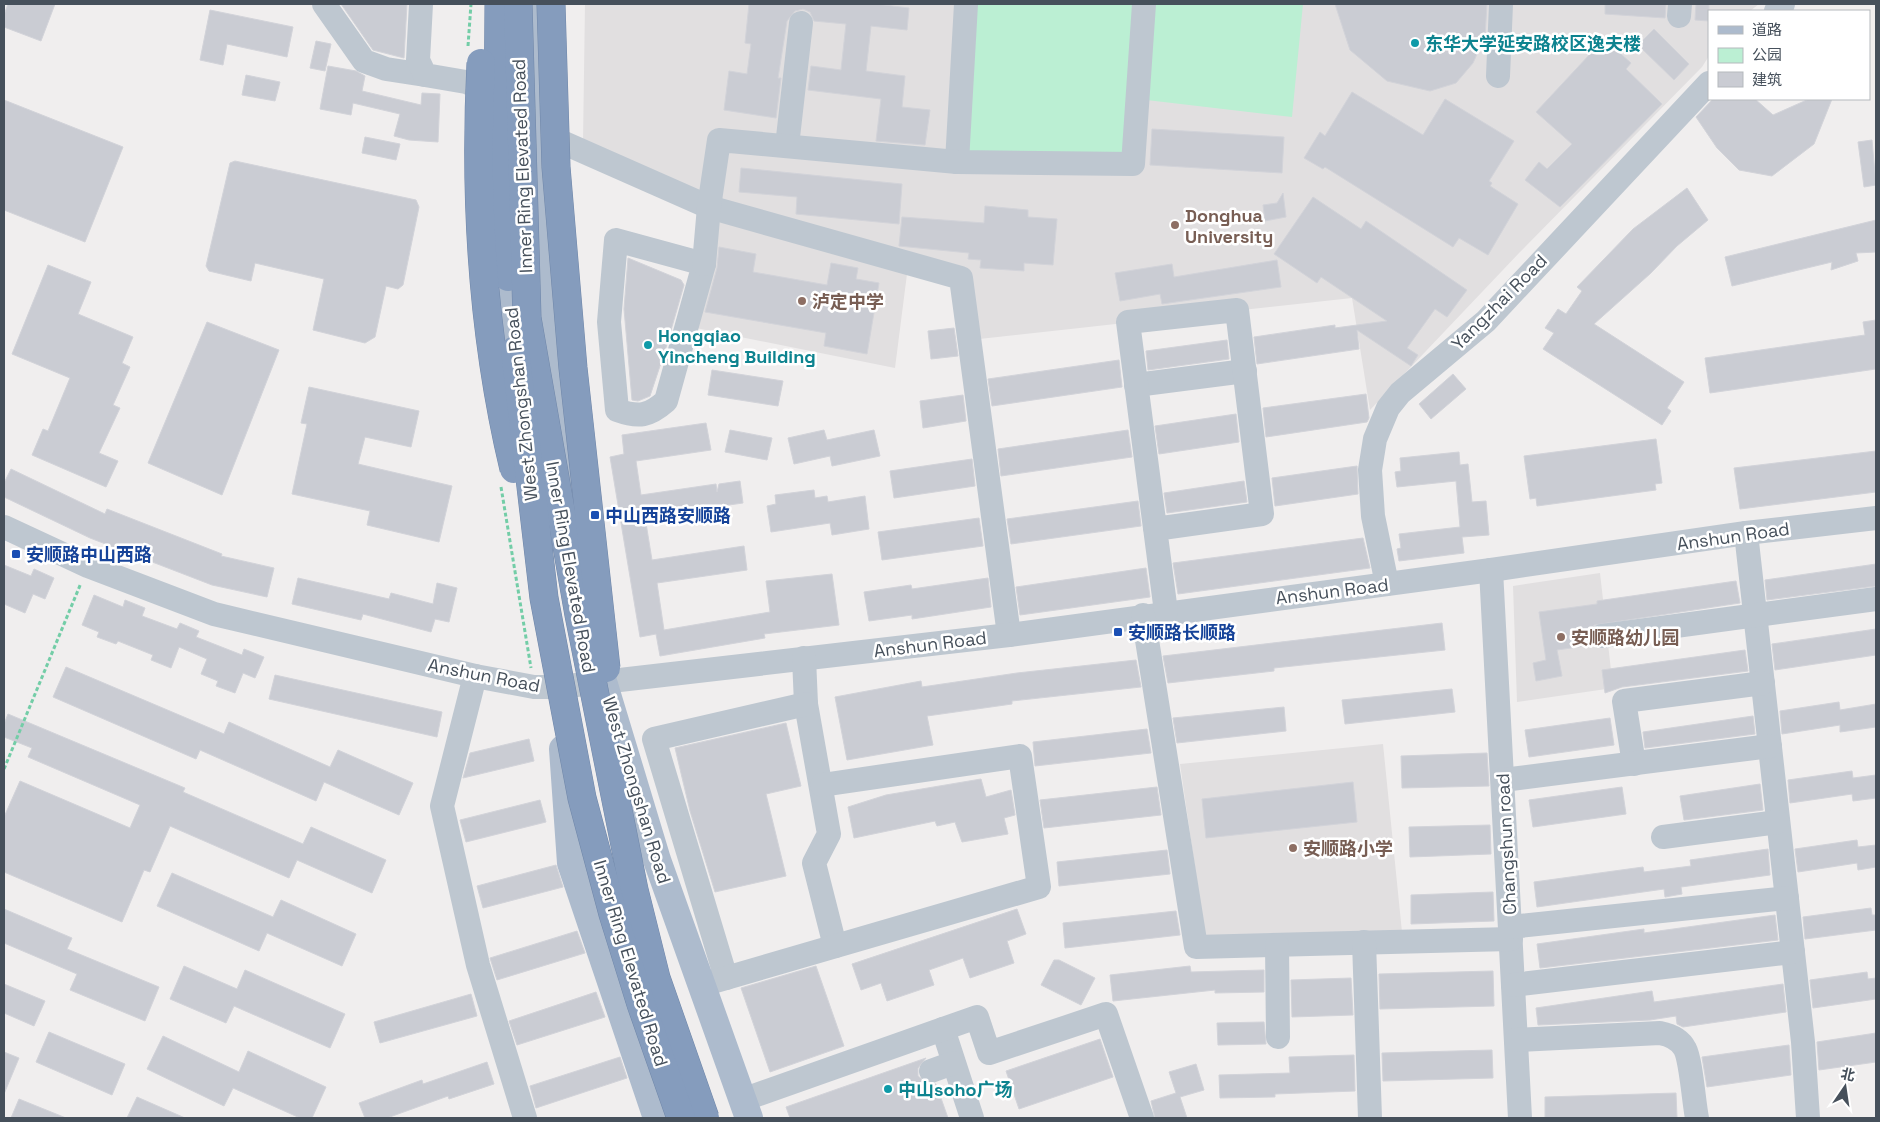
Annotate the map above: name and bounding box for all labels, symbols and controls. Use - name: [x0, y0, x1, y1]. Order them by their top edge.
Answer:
- legend: [1708, 10, 1870, 100]
- text: 道路: [1752, 20, 1782, 39]
- place label: 东华大学延安路校区逸夫楼: [1425, 32, 1641, 55]
- marker: 东华大学延安路校区逸夫楼: [1409, 37, 1421, 49]
- text: 公园: [1752, 45, 1782, 64]
- street label: Inner Ring Elevated Road: [507, 58, 537, 274]
- text: 建筑: [1752, 70, 1782, 89]
- place label: Donghua University: [1185, 204, 1273, 248]
- marker: Donghua University: [1169, 219, 1181, 231]
- street label: Yangzhai Road: [1446, 249, 1552, 355]
- place label: 泸定中学: [812, 290, 884, 313]
- marker: 泸定中学: [796, 295, 808, 307]
- street label: West Zhongshan Road: [499, 306, 543, 502]
- place label: Hongqiao Yincheng Building: [658, 324, 816, 368]
- marker: Hongqiao Yincheng Building: [642, 339, 654, 351]
- street label: Inner Ring Elevated Road: [541, 459, 601, 675]
- place label: 中山西路安顺路: [605, 504, 731, 527]
- marker: 中山西路安顺路: [589, 509, 601, 521]
- street label: Anshun Road: [1675, 517, 1791, 555]
- place label: 安顺路中山西路: [26, 543, 152, 566]
- marker: 安顺路中山西路: [10, 548, 22, 560]
- street label: Anshun Road: [1274, 573, 1390, 609]
- place label: 安顺路长顺路: [1128, 621, 1236, 644]
- street label: Anshun Road: [872, 626, 988, 662]
- marker: 安顺路长顺路: [1112, 626, 1124, 638]
- place label: 安顺路幼儿园: [1571, 626, 1679, 649]
- marker: 安顺路幼儿园: [1555, 631, 1567, 643]
- street label: Anshun Road: [426, 653, 542, 697]
- street label: West Zhongshan Road: [598, 694, 676, 886]
- street label: Changshun road: [1491, 773, 1521, 915]
- place label: 安顺路小学: [1303, 837, 1393, 860]
- marker: 安顺路小学: [1287, 842, 1299, 854]
- street label: Inner Ring Elevated Road: [589, 857, 673, 1069]
- north arrow: [1820, 1062, 1870, 1112]
- text: 北: [1839, 1064, 1857, 1085]
- place label: 中山soho广场: [898, 1078, 1013, 1101]
- marker: 中山soho广场: [882, 1083, 894, 1095]

